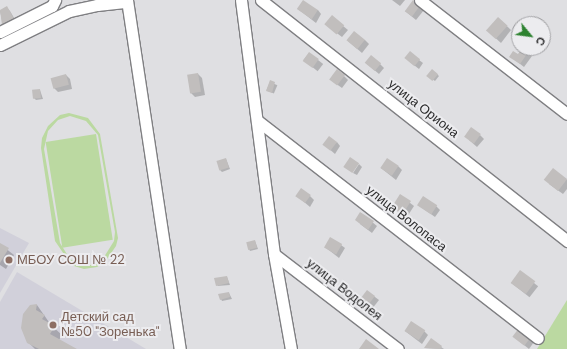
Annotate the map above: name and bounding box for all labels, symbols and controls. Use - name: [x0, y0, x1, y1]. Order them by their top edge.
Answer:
- north arrow: [511, 16, 551, 56]
- text: С: [533, 34, 549, 48]
- street label: улица Ориона: [385, 77, 461, 141]
- street label: улица Волопаса: [363, 183, 449, 255]
- place label: МБОУ СОШ № 22: [17, 252, 125, 268]
- marker: МБОУ СОШ № 22: [4, 255, 14, 265]
- street label: улица Водолея: [303, 256, 385, 324]
- place label: Детский сад №50 "Зоренька": [61, 310, 159, 341]
- marker: Детский сад №50 "Зоренька": [48, 320, 58, 330]

